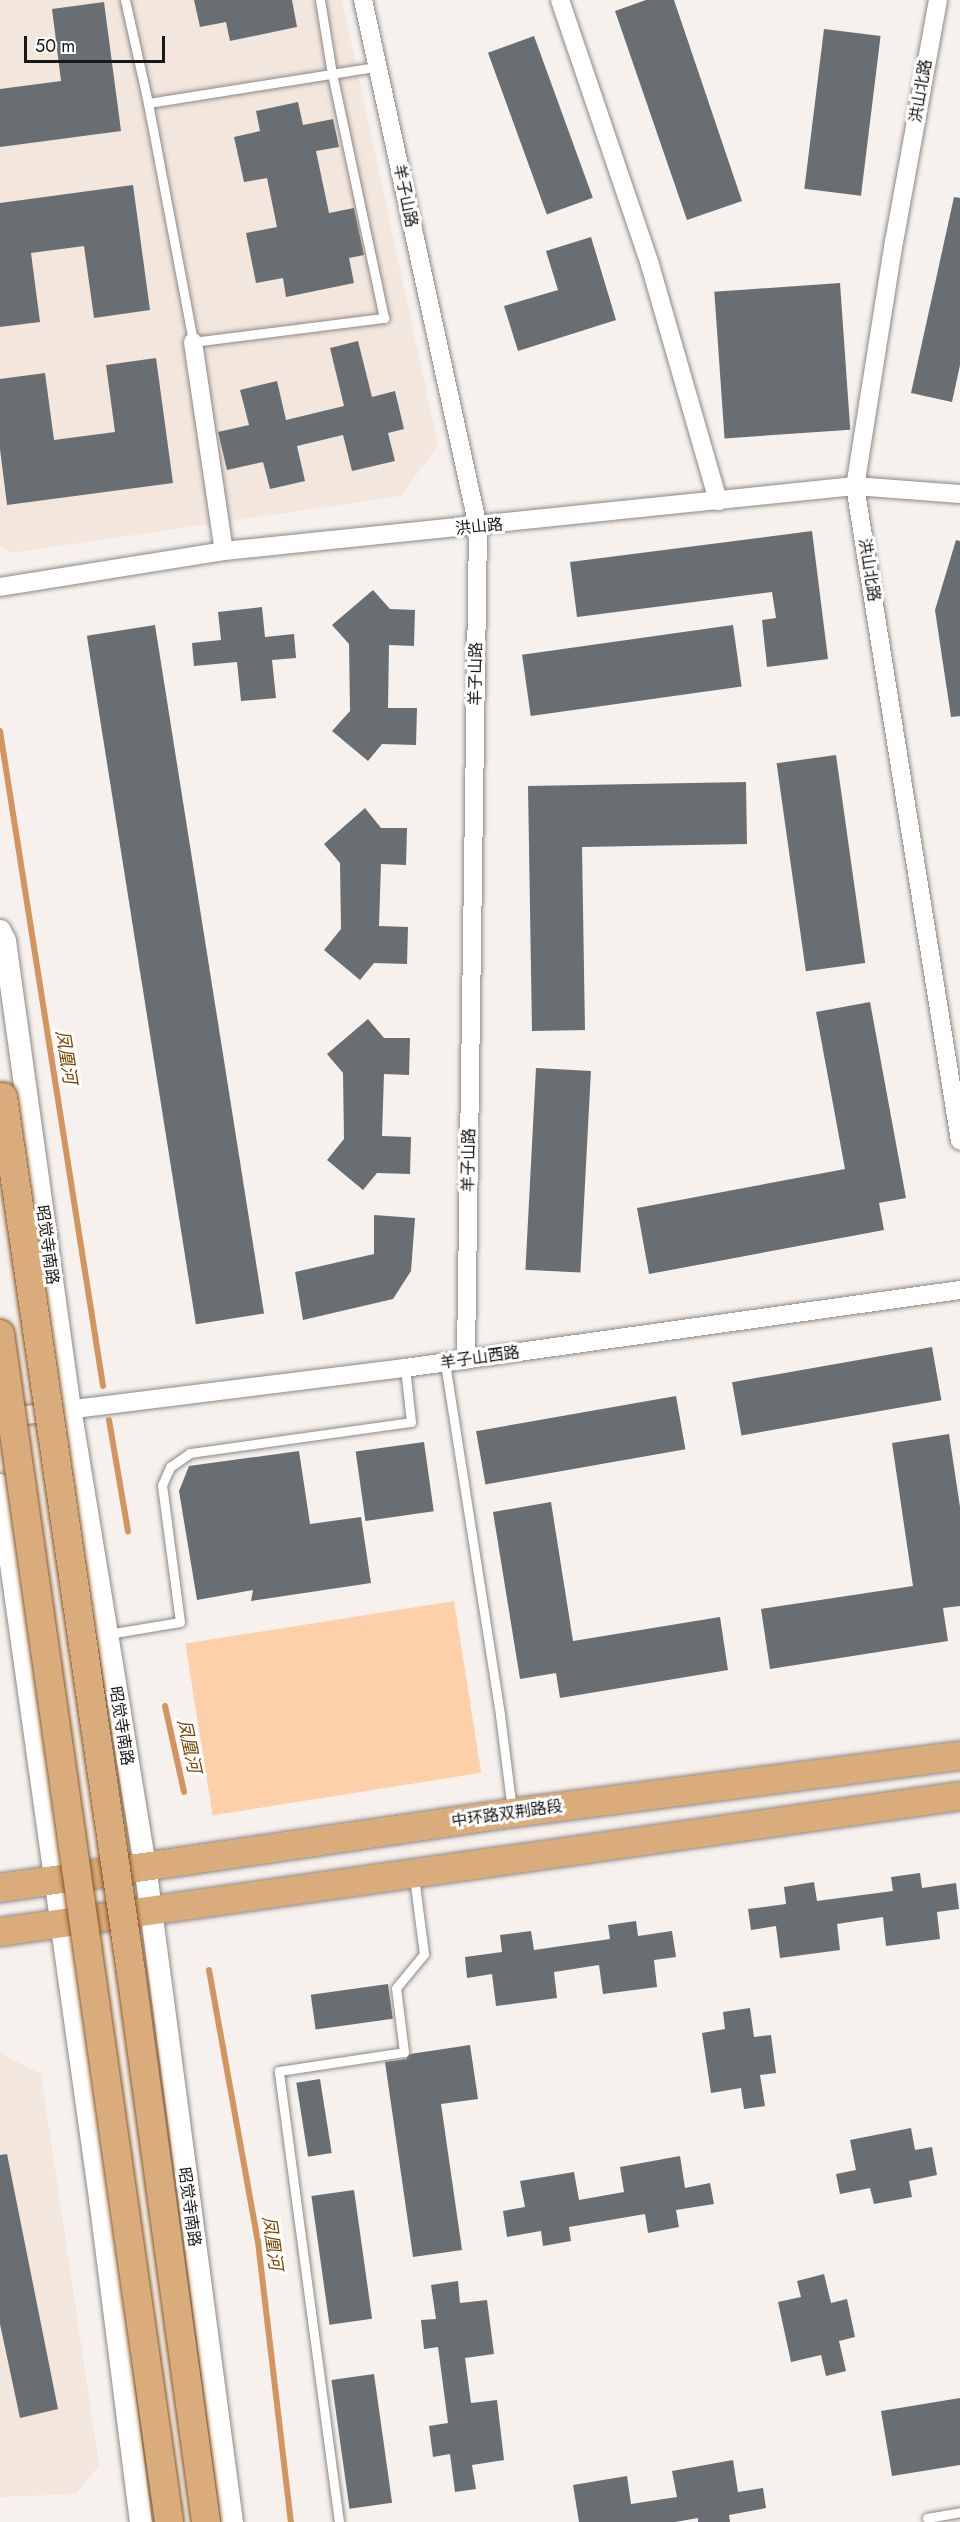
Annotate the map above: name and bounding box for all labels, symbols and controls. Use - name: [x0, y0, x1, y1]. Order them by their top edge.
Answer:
- scale bar: [27, 24, 168, 62]
- text: 50 m: [35, 33, 75, 59]
- street label: 洪山北路: [906, 58, 936, 124]
- street label: 羊子山路: [389, 163, 421, 229]
- street label: 洪山路: [454, 515, 504, 539]
- street label: 洪山北路: [855, 537, 883, 603]
- street label: 羊子山路: [466, 642, 486, 706]
- water label: 凤凰河: [51, 1029, 81, 1085]
- street label: 羊子山路: [459, 1128, 479, 1192]
- street label: 昭觉寺南路: [32, 1204, 62, 1286]
- street label: 羊子山西路: [439, 1343, 521, 1373]
- street label: 昭觉寺南路: [105, 1685, 137, 1767]
- water label: 凤凰河: [173, 1717, 205, 1775]
- street label: 中环路双荆路段: [450, 1797, 564, 1831]
- street label: 昭觉寺南路: [174, 2166, 204, 2248]
- water label: 凤凰河: [258, 2215, 286, 2271]

